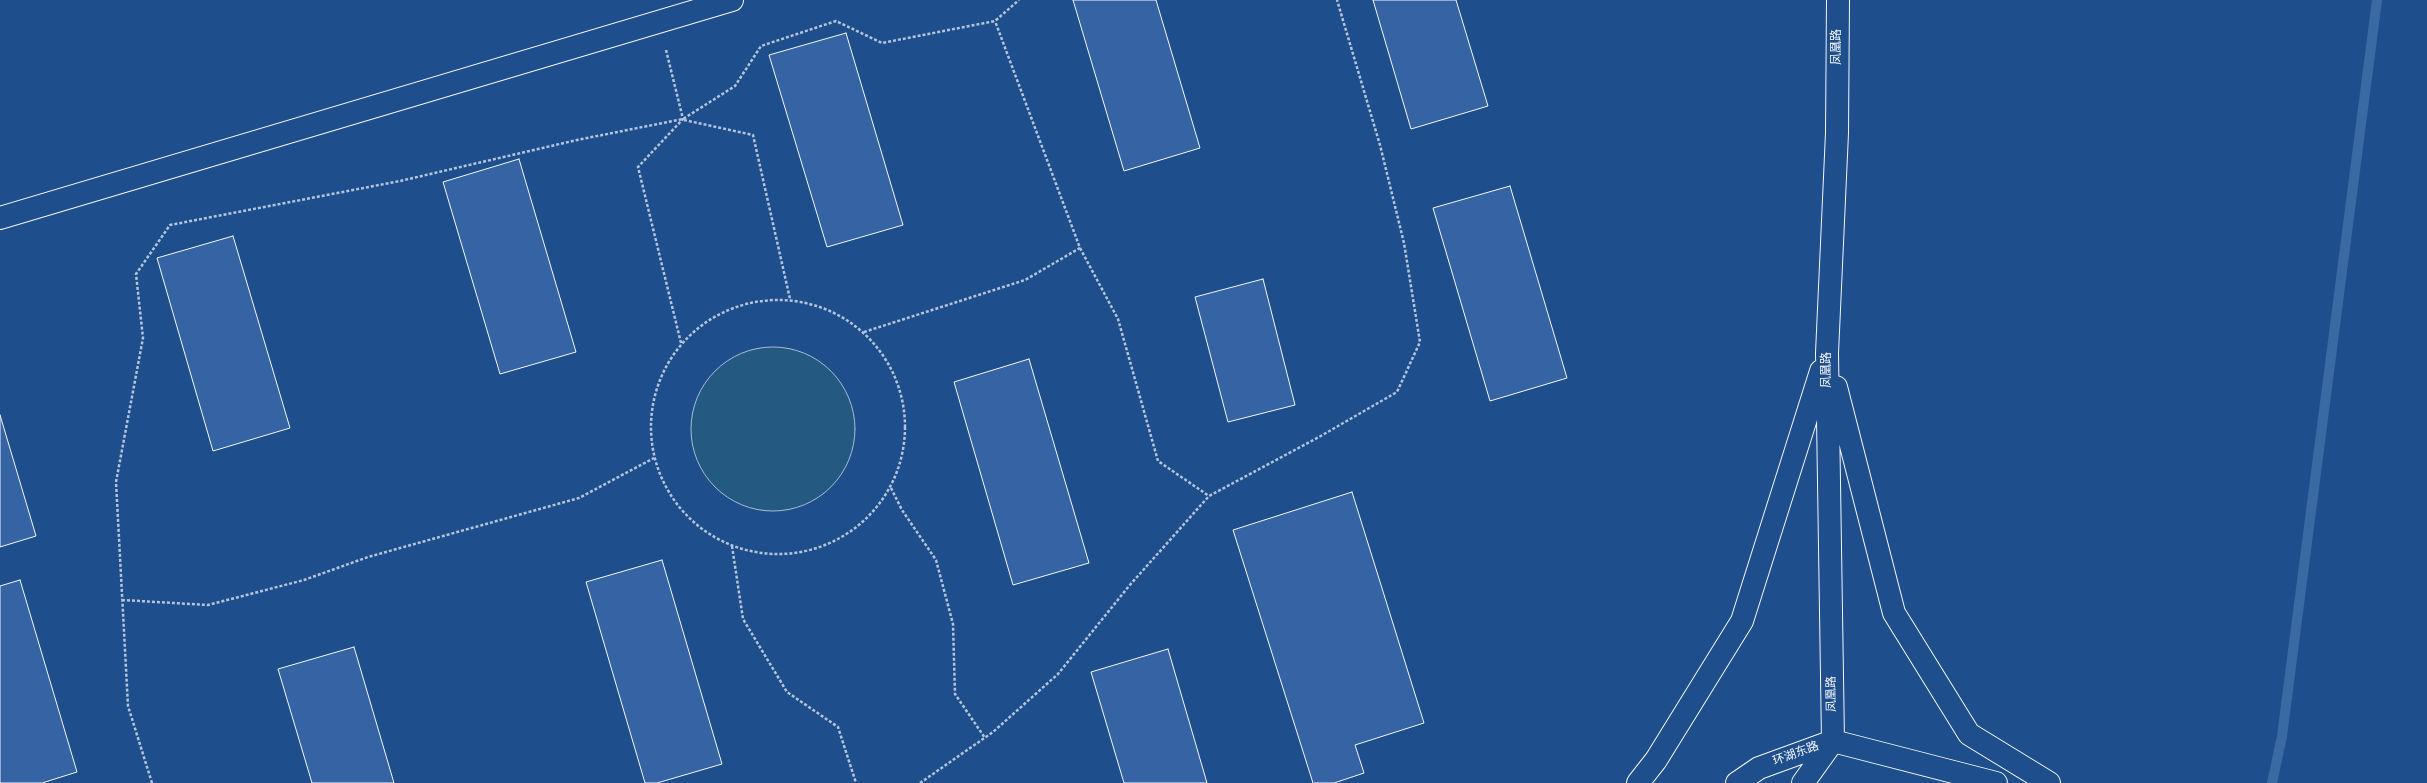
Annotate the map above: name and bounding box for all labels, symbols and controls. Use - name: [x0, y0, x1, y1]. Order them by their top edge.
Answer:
- street label: 凤凰路: [1830, 29, 1844, 65]
- street label: 凤凰路: [1820, 352, 1834, 388]
- street label: 凤凰路: [1824, 676, 1840, 712]
- street label: 环湖东路: [1771, 739, 1821, 769]

